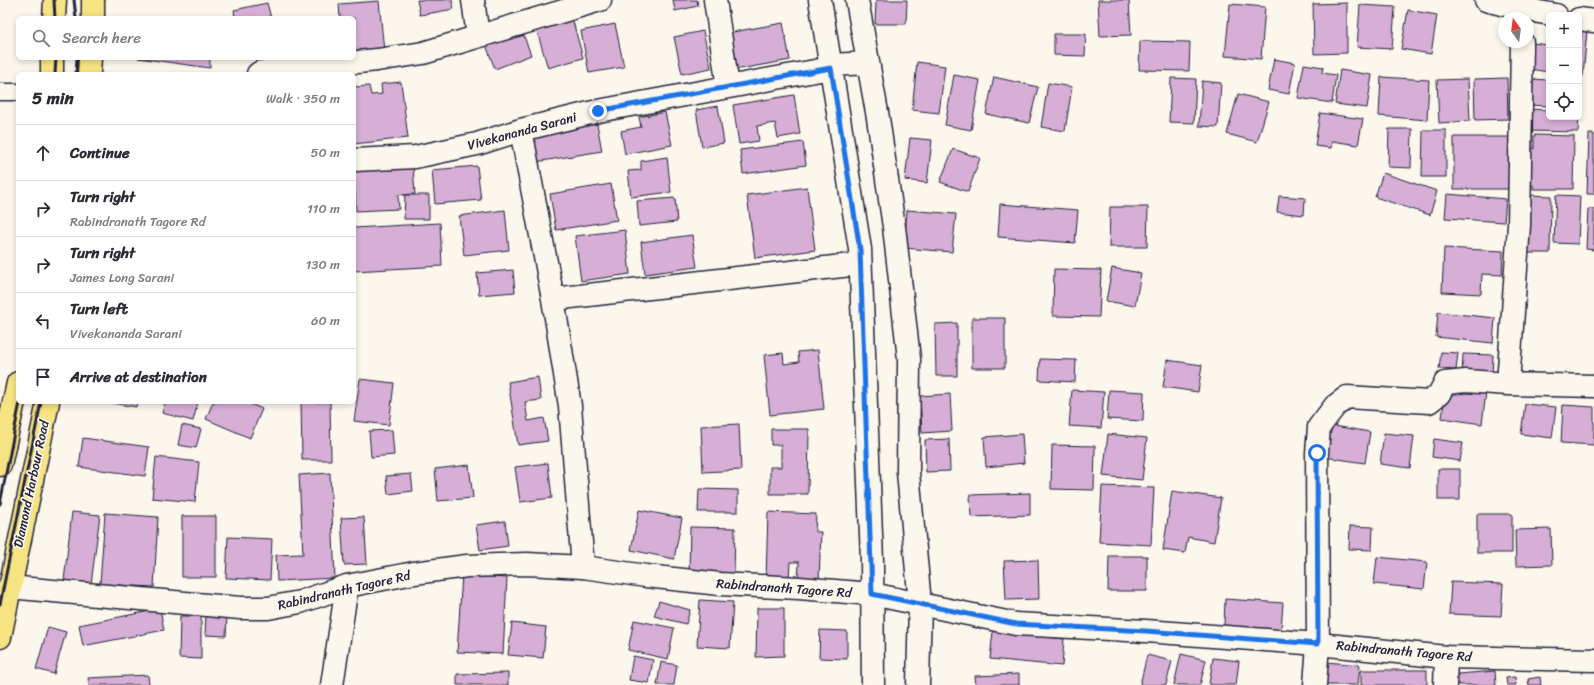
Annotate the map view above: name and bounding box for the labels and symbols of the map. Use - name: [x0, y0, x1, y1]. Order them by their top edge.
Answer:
- north arrow: [1498, 12, 1534, 48]
- route end: [589, 102, 607, 120]
- street label: Vivekananda Sarani: [465, 105, 579, 157]
- street label: Diamond Harbour Road: [6, 417, 56, 550]
- route start: [1308, 444, 1326, 462]
- street label: Rabindranath Tagore Rd: [275, 563, 414, 616]
- street label: Rabindranath Tagore Rd: [716, 572, 854, 604]
- street label: Rabindranath Tagore Rd: [1335, 634, 1474, 668]

